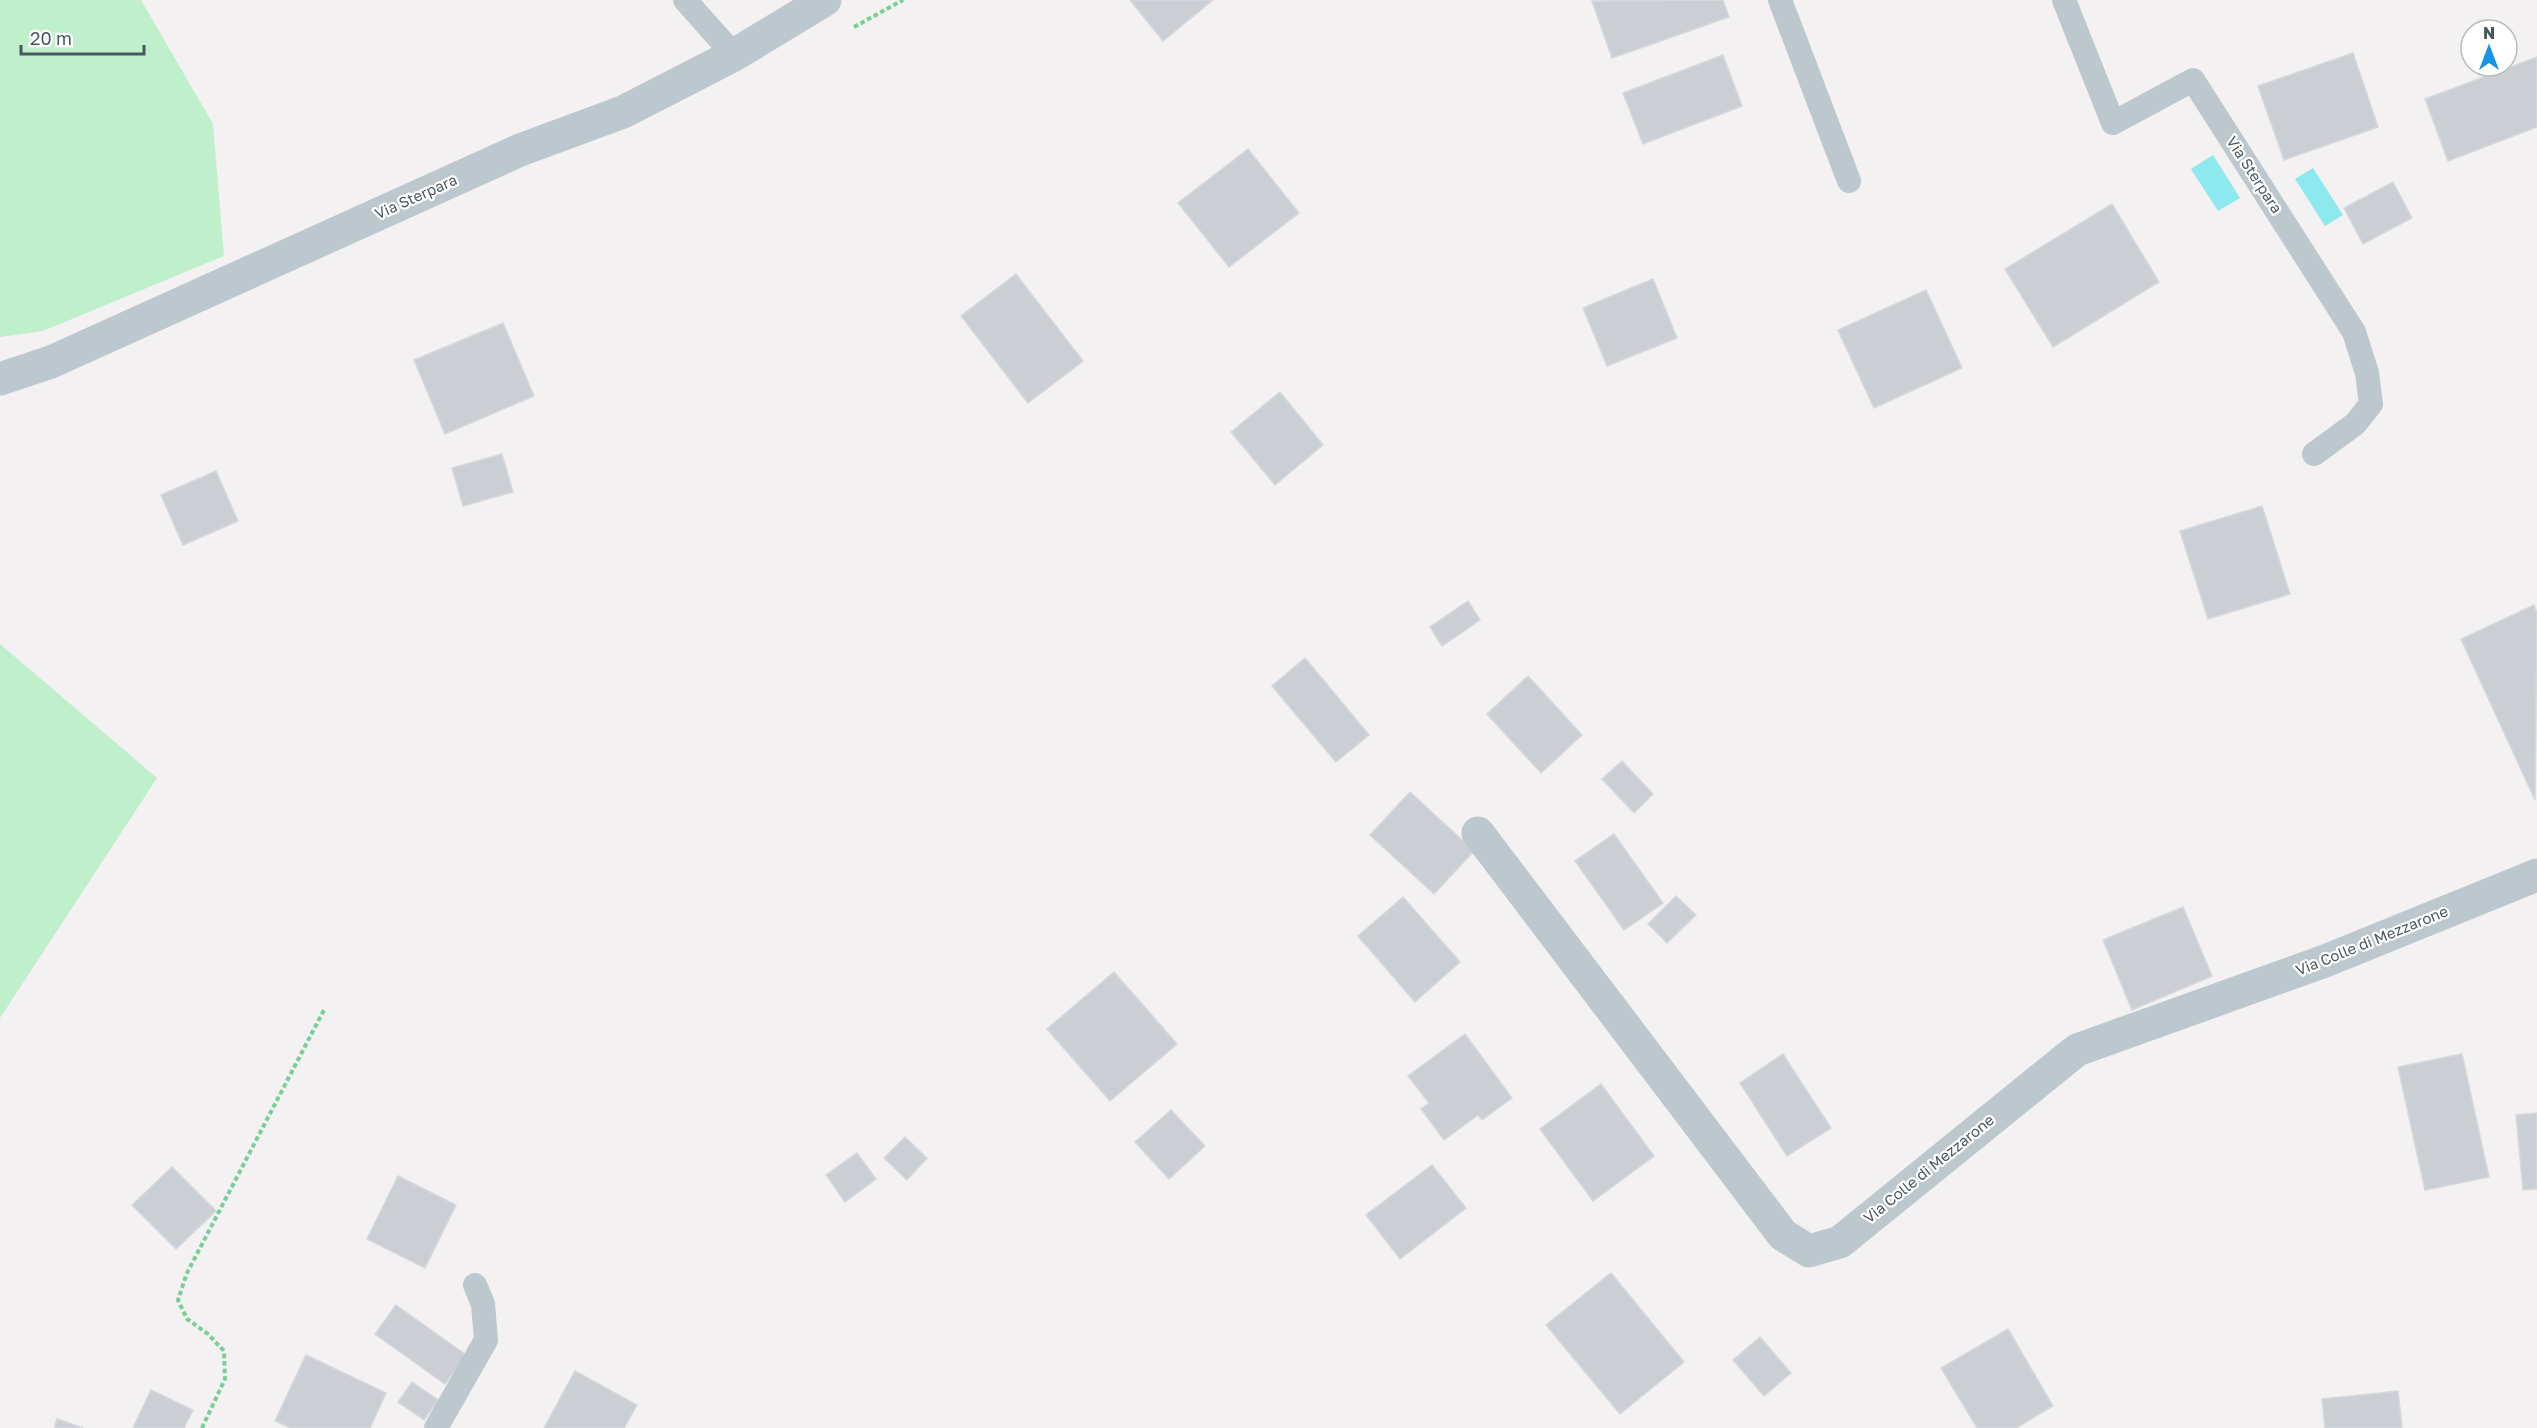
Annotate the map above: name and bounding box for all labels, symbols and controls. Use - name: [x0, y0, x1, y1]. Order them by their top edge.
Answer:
- scale bar: [21, 18, 144, 56]
- north arrow: [2459, 18, 2519, 78]
- text: N: [2483, 23, 2495, 43]
- text: 20 m: [30, 27, 72, 49]
- street label: Via Sterpara: [2223, 133, 2286, 216]
- street label: Via Sterpara: [372, 170, 459, 222]
- street label: Via Colle di Mezzarone: [2293, 901, 2451, 979]
- street label: Via Colle di Mezzarone: [1860, 1110, 1997, 1226]

